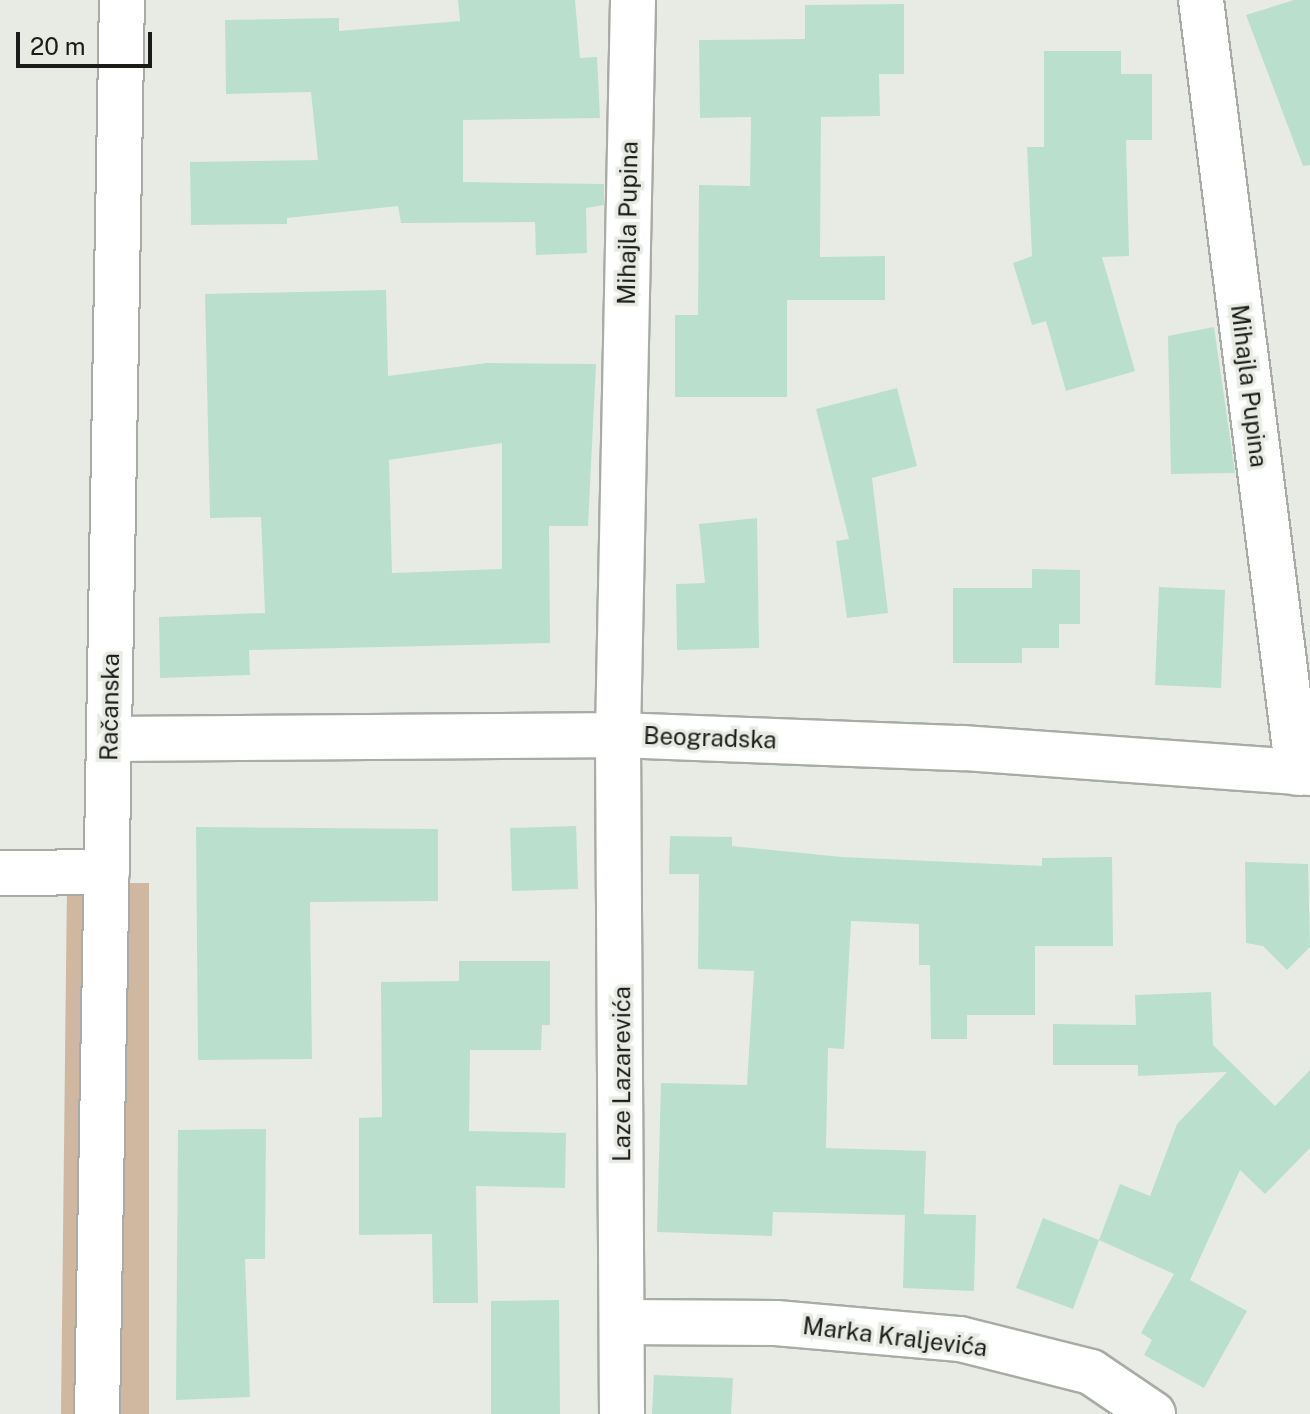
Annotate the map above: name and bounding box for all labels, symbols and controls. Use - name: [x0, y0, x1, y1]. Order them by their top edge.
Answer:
- scale bar: [20, 16, 156, 66]
- text: 20 m: [30, 32, 86, 60]
- street label: Mihajla Pupina: [612, 141, 644, 305]
- street label: Mihajla Pupina: [1225, 303, 1273, 469]
- street label: Račanska: [95, 653, 125, 761]
- street label: Beogradska: [643, 721, 777, 755]
- street label: Laze Lazarevića: [608, 986, 636, 1162]
- street label: Marka Kraljevića: [801, 1311, 989, 1363]

